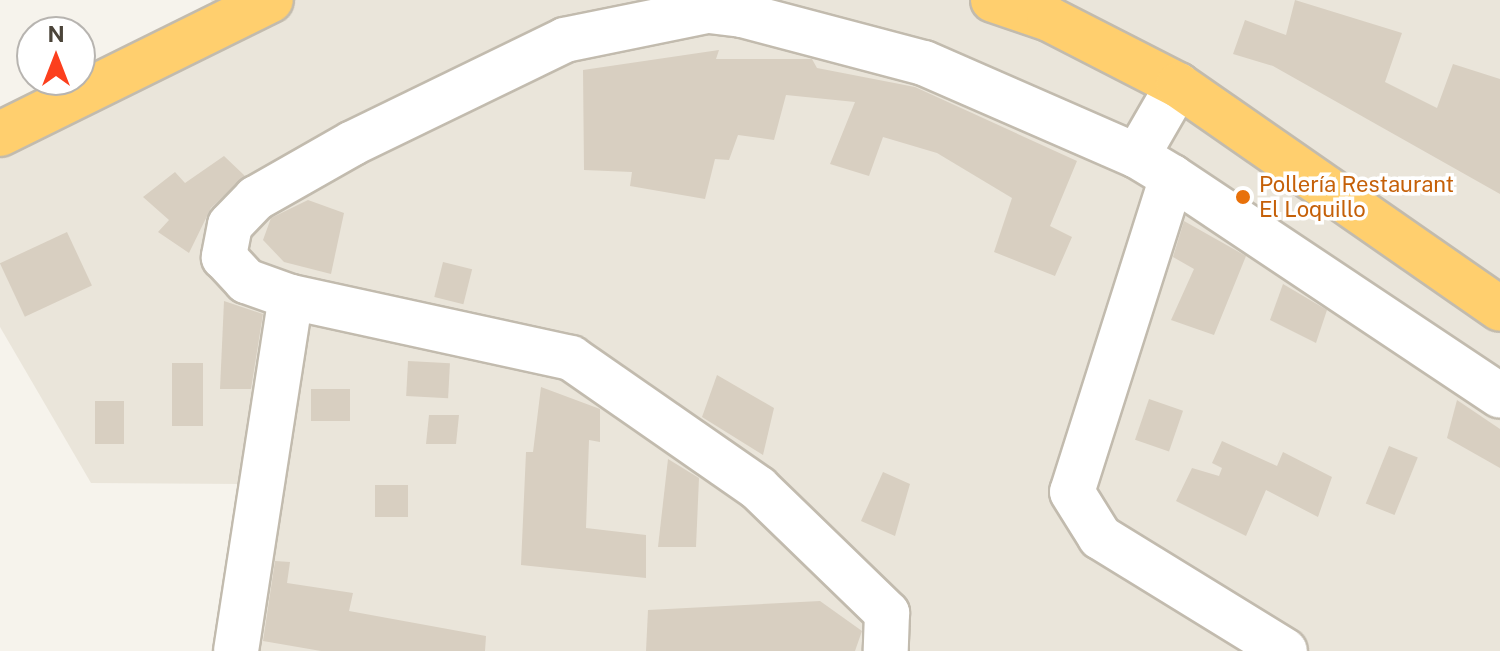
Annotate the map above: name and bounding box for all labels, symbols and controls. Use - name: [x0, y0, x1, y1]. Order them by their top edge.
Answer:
- north arrow: [16, 16, 96, 96]
- text: N: [47, 21, 65, 47]
- place label: Pollería Restaurant El Loquillo: [1259, 171, 1454, 222]
- marker: Pollería Restaurant El Loquillo: [1234, 188, 1252, 206]

